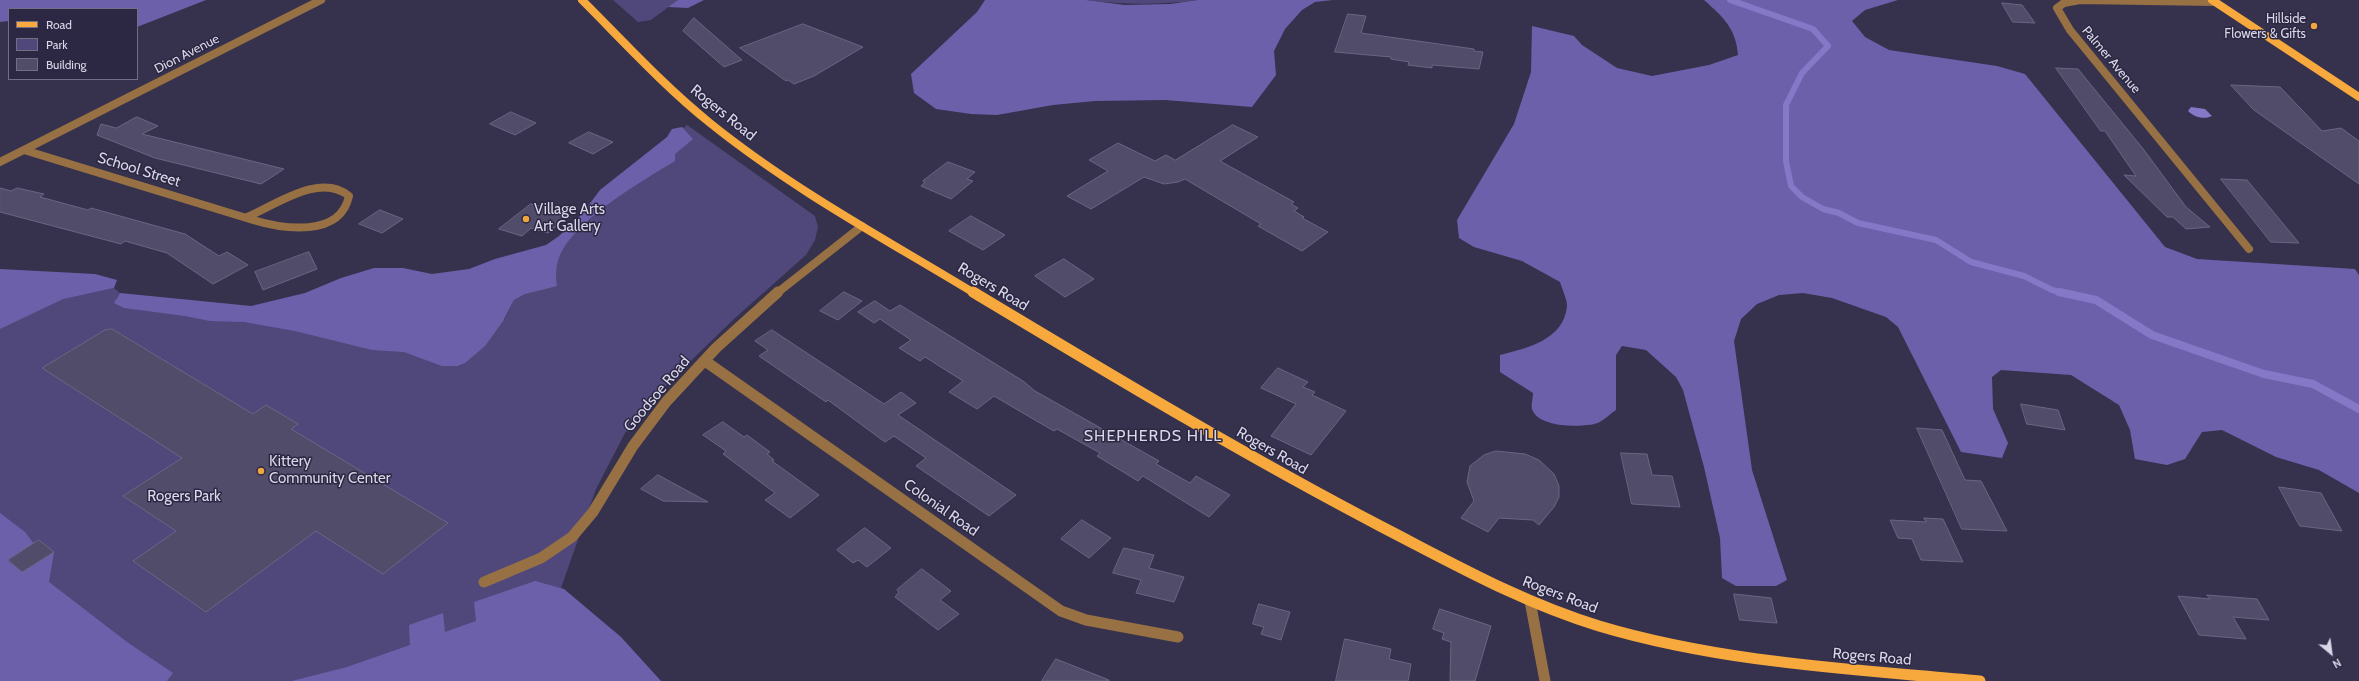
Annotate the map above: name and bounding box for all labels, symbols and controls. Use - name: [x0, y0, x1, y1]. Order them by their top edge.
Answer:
- legend: [8, 8, 138, 80]
- place label: Hillside Flowers & Gifts: [2224, 11, 2306, 42]
- text: Road: [46, 17, 72, 32]
- marker: Hillside Flowers & Gifts: [2309, 21, 2319, 31]
- street label: Palmer Avenue: [2078, 23, 2144, 97]
- street label: Dion Avenue: [152, 31, 222, 77]
- text: Park: [46, 37, 68, 52]
- text: Building: [46, 57, 87, 72]
- street label: Rogers Road: [687, 81, 759, 145]
- street label: School Street: [95, 149, 183, 191]
- place label: Village Arts Art Gallery: [534, 201, 605, 236]
- marker: Village Arts Art Gallery: [521, 214, 531, 224]
- street label: Rogers Road: [954, 259, 1032, 315]
- street label: Goodsoe Road: [620, 353, 694, 435]
- street label: Rogers Road: [1233, 423, 1311, 479]
- district label: SHEPHERDS HILL: [1084, 426, 1222, 446]
- place label: Kittery Community Center: [269, 453, 390, 488]
- marker: Kittery Community Center: [256, 466, 266, 476]
- street label: Colonial Road: [900, 476, 982, 540]
- park label: Rogers Park: [147, 488, 221, 506]
- street label: Rogers Road: [1520, 572, 1600, 618]
- north arrow: [2311, 633, 2351, 673]
- street label: Rogers Road: [1832, 645, 1912, 669]
- text: N: [2330, 655, 2344, 672]

